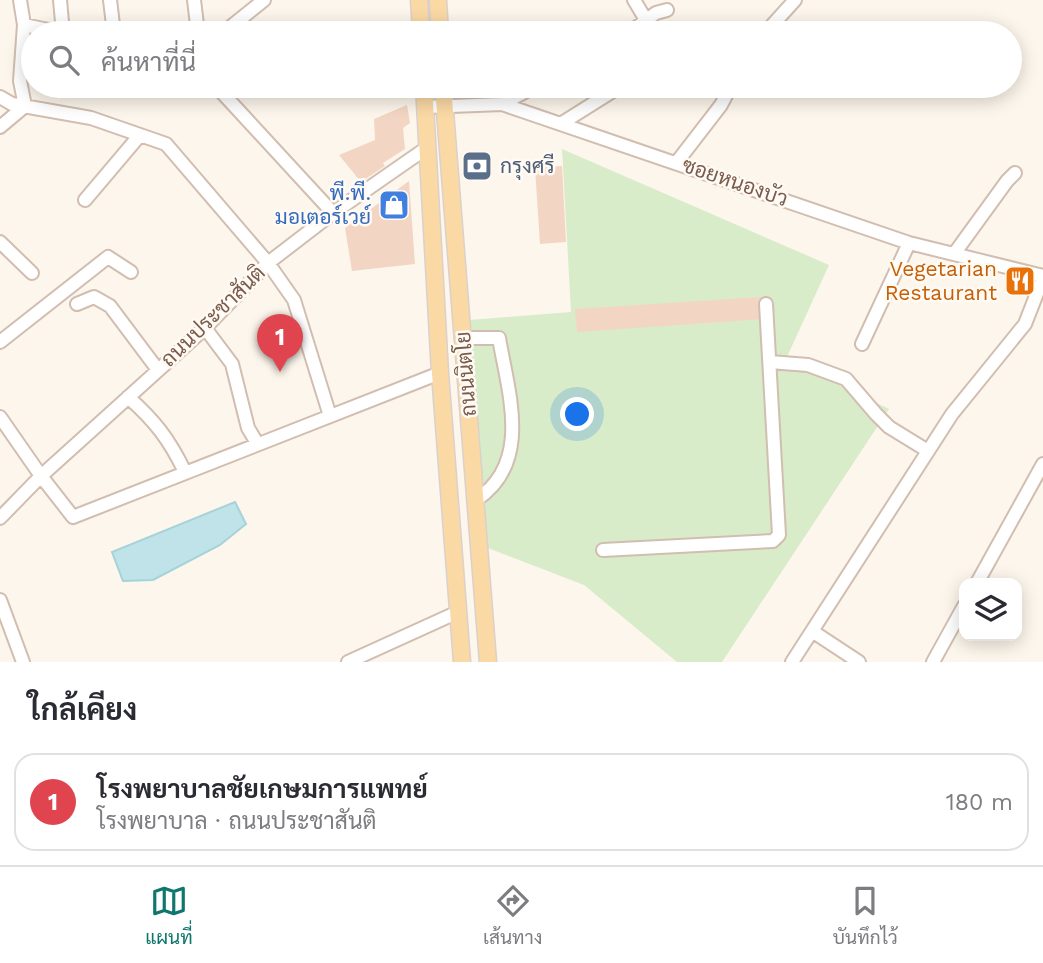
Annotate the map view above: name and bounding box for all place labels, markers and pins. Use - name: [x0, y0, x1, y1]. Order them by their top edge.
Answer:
- bank icon: กรุงศรี: [460, 149, 494, 183]
- place label: กรุงศรี: [500, 153, 555, 180]
- place label: พี.พี. มอเตอร์เวย์: [275, 180, 371, 229]
- shop icon: พี.พี. มอเตอร์เวย์: [377, 188, 411, 222]
- place label: Vegetarian Restaurant: [885, 256, 997, 305]
- restaurant icon: Vegetarian Restaurant: [1003, 264, 1037, 298]
- pin: 1: [257, 314, 303, 372]

